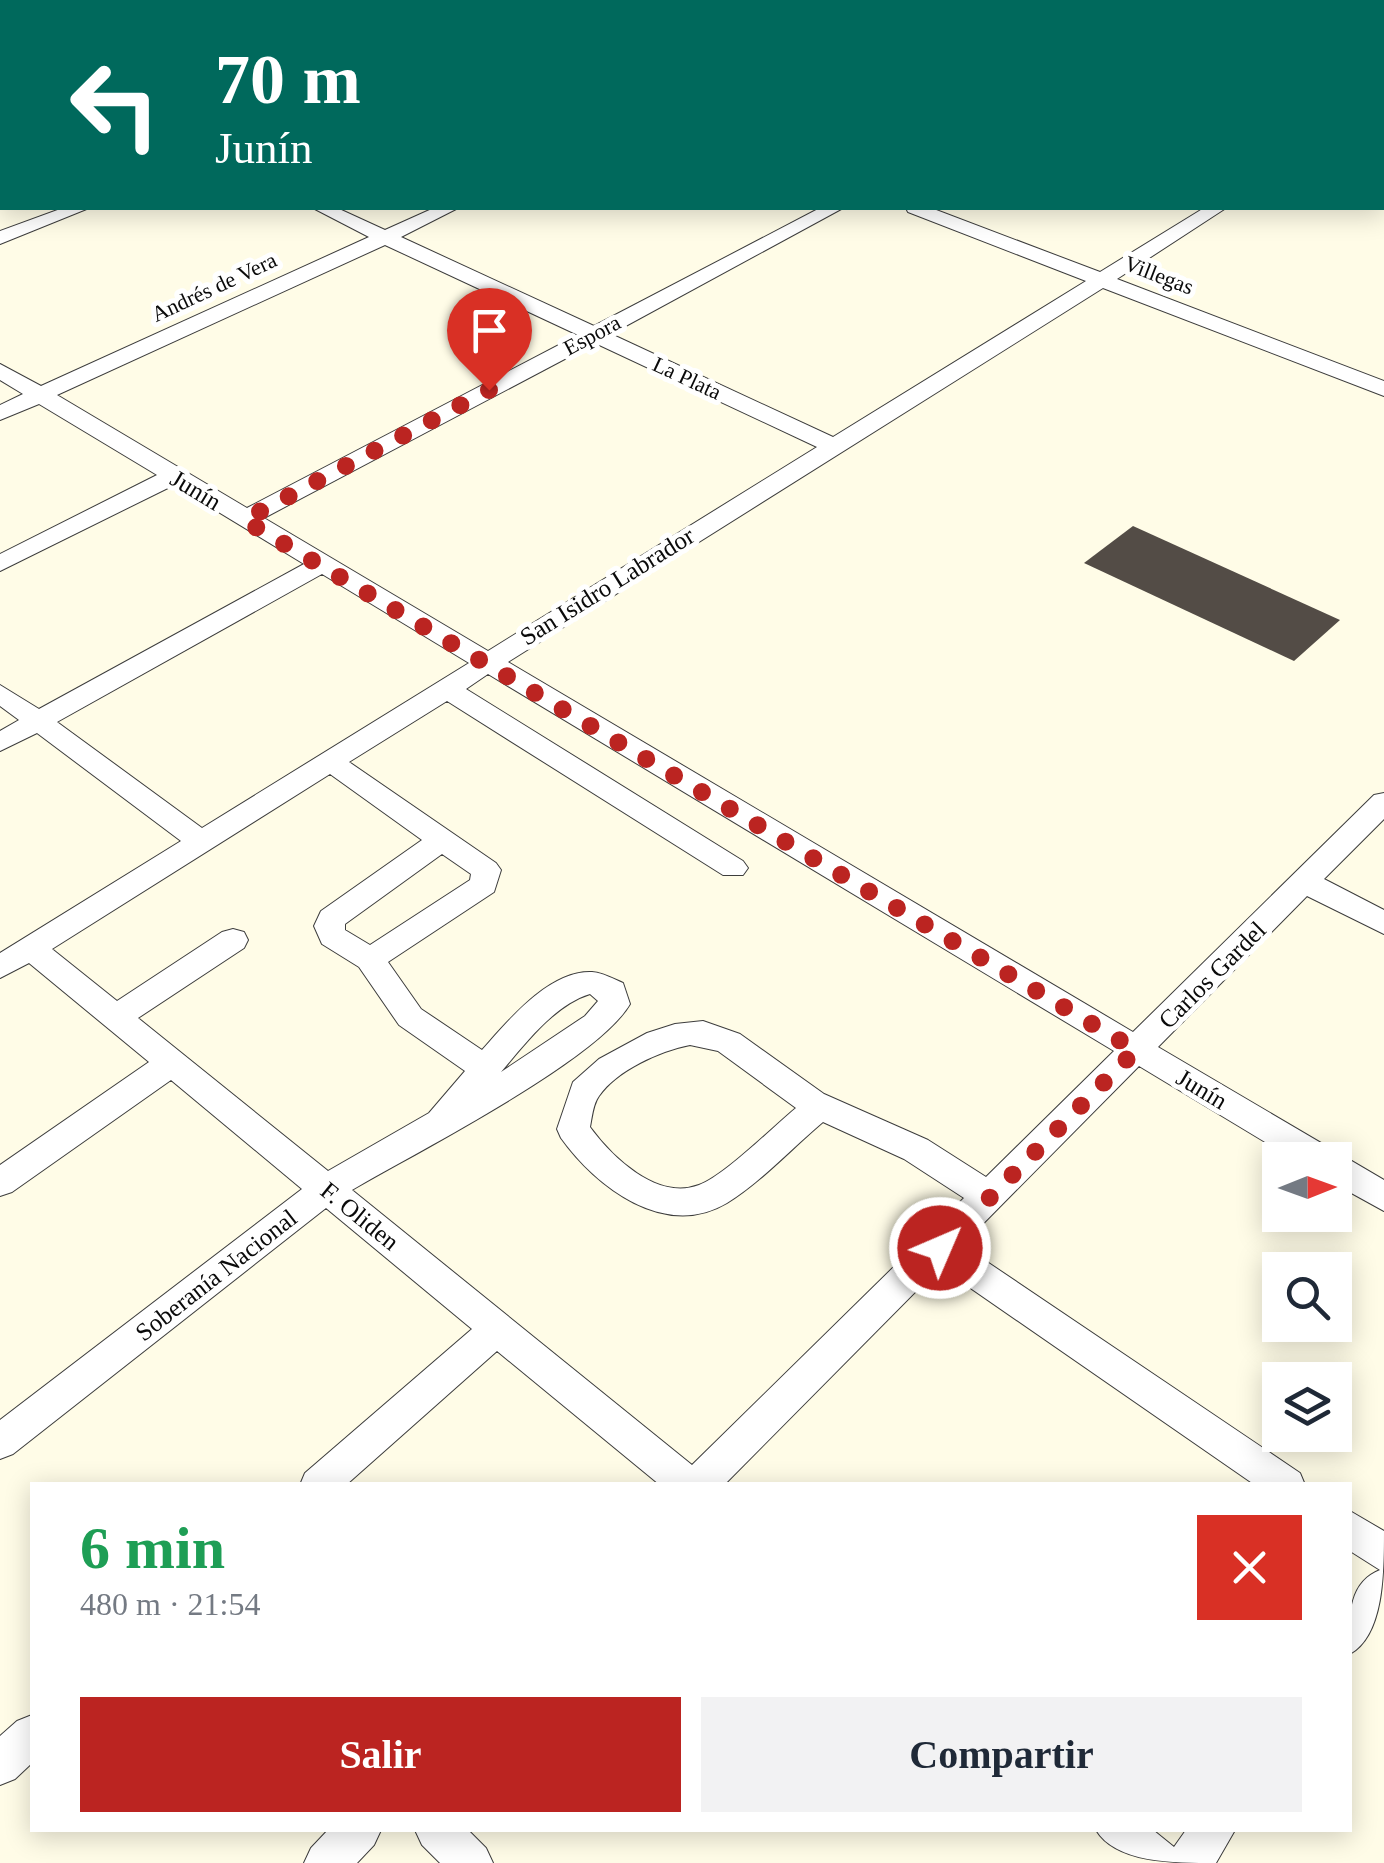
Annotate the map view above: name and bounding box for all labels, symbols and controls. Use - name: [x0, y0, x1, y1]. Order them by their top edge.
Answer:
- icon: left: [50, 40, 180, 170]
- text: 70 m: [215, 41, 361, 118]
- text: Junín: [215, 123, 313, 173]
- street label: Andrés de Vera: [147, 247, 281, 327]
- street label: Villegas: [1121, 250, 1197, 300]
- pin: [447, 288, 532, 391]
- icon: arrive: [462, 303, 517, 358]
- street label: Espora: [559, 310, 625, 360]
- street label: La Plata: [649, 351, 725, 405]
- street label: Junín: [166, 464, 227, 516]
- street label: San Isidro Labrador: [515, 521, 699, 650]
- street label: Carlos Gardel: [1153, 916, 1271, 1034]
- street label: Junín: [1172, 1063, 1233, 1115]
- north arrow: [1262, 1142, 1352, 1232]
- map controls: [1262, 1142, 1352, 1452]
- street label: F. Oliden: [316, 1176, 405, 1256]
- position arrow: [888, 1196, 992, 1300]
- street label: Soberanía Nacional: [130, 1204, 302, 1346]
- button: search: [1262, 1252, 1352, 1342]
- button: layers: [1262, 1362, 1352, 1452]
- text: 6 min: [80, 1515, 225, 1581]
- button: close: [1197, 1515, 1302, 1620]
- text: 480 m · 21:54: [80, 1586, 260, 1622]
- button: Salir: [80, 1697, 681, 1812]
- button: Compartir: [701, 1697, 1302, 1812]

